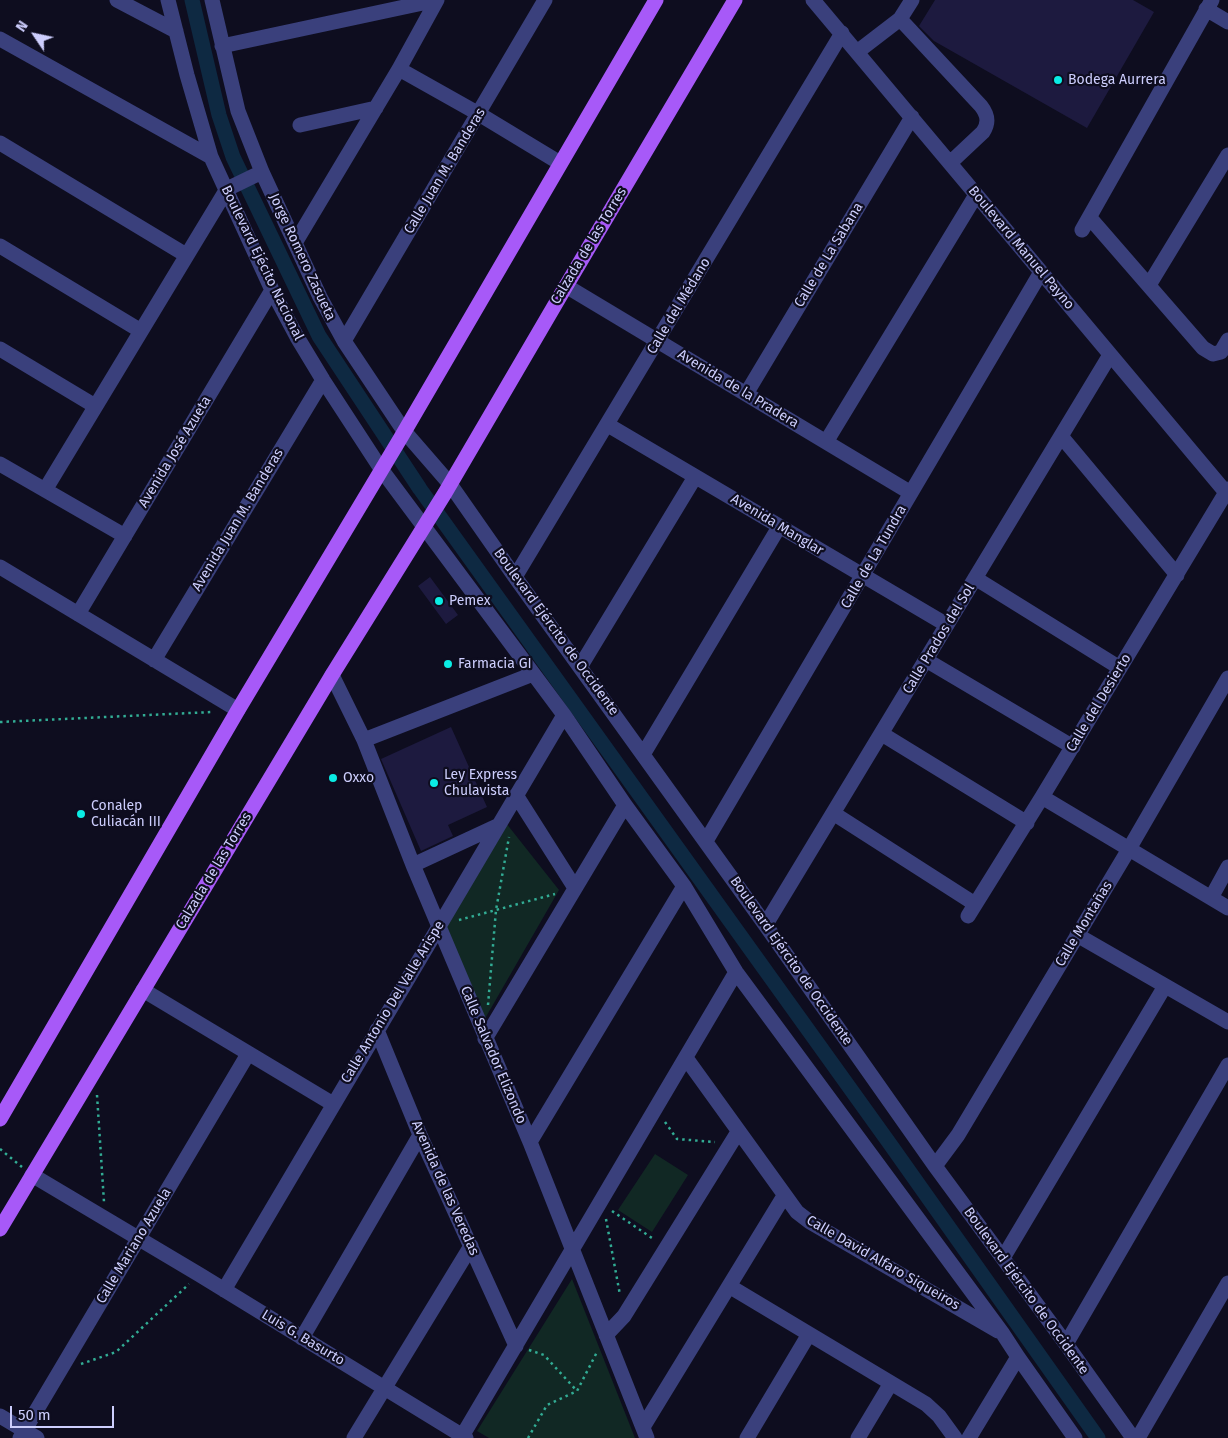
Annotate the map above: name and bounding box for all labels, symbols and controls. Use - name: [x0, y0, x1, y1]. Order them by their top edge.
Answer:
- north arrow: [10, 10, 60, 60]
- text: N: [12, 18, 32, 35]
- place label: Bodega Aurrera: [1068, 72, 1166, 88]
- marker: Bodega Aurrera: [1052, 74, 1064, 86]
- street label: Calle Juan M. Banderas: [401, 105, 489, 237]
- street label: Boulevard Ejécito Nacional: [217, 183, 307, 343]
- street label: Boulevard Manuel Payno: [964, 183, 1078, 313]
- street label: Calzada de las Torres: [547, 185, 631, 307]
- street label: Jorge Romero Zasueta: [265, 191, 339, 323]
- street label: Calle de La Sabana: [791, 200, 867, 310]
- street label: Calle del Médano: [644, 255, 714, 357]
- street label: Avenida de la Pradera: [674, 346, 802, 432]
- street label: Avenida José Azueta: [135, 393, 215, 511]
- street label: Avenida Juan M. Banderas: [189, 446, 287, 594]
- street label: Avenida Manglar: [728, 491, 826, 559]
- street label: Calle de La Tundra: [838, 502, 910, 612]
- street label: Boulevard Ejército de Occidente: [490, 545, 622, 719]
- street label: Calle Prados del Sol: [899, 581, 979, 697]
- place label: Pemex: [449, 593, 491, 609]
- marker: Pemex: [433, 595, 445, 607]
- street label: Calle del Desierto: [1063, 651, 1135, 755]
- place label: Farmacia GI: [458, 656, 532, 672]
- marker: Farmacia GI: [442, 658, 454, 670]
- place label: Ley Express Chulavista: [444, 767, 517, 800]
- place label: Oxxo: [343, 770, 374, 786]
- marker: Oxxo: [327, 772, 339, 784]
- marker: Ley Express Chulavista: [428, 777, 440, 789]
- place label: Conalep Culiacán III: [91, 798, 161, 830]
- marker: Conalep Culiacán III: [75, 808, 87, 820]
- street label: Calzada de las Torres: [172, 810, 256, 932]
- street label: Boulevard Ejército de Occidente: [726, 873, 856, 1049]
- street label: Calle Montañas: [1052, 878, 1116, 970]
- street label: Calle Antonio Del Valle Arispe: [338, 918, 448, 1086]
- street label: Calle Salvador Elizondo: [456, 984, 530, 1126]
- street label: Avenida de las Veredas: [408, 1118, 482, 1258]
- street label: Calle Mariano Azuela: [93, 1185, 175, 1307]
- street label: Boulevard Ejército de Occidente: [960, 1204, 1092, 1378]
- street label: Calle David Alfaro Siqueiros: [803, 1212, 963, 1314]
- street label: Luis G. Basurto: [258, 1307, 348, 1369]
- scale bar: [12, 1396, 116, 1428]
- text: 50 m: [18, 1406, 51, 1424]

